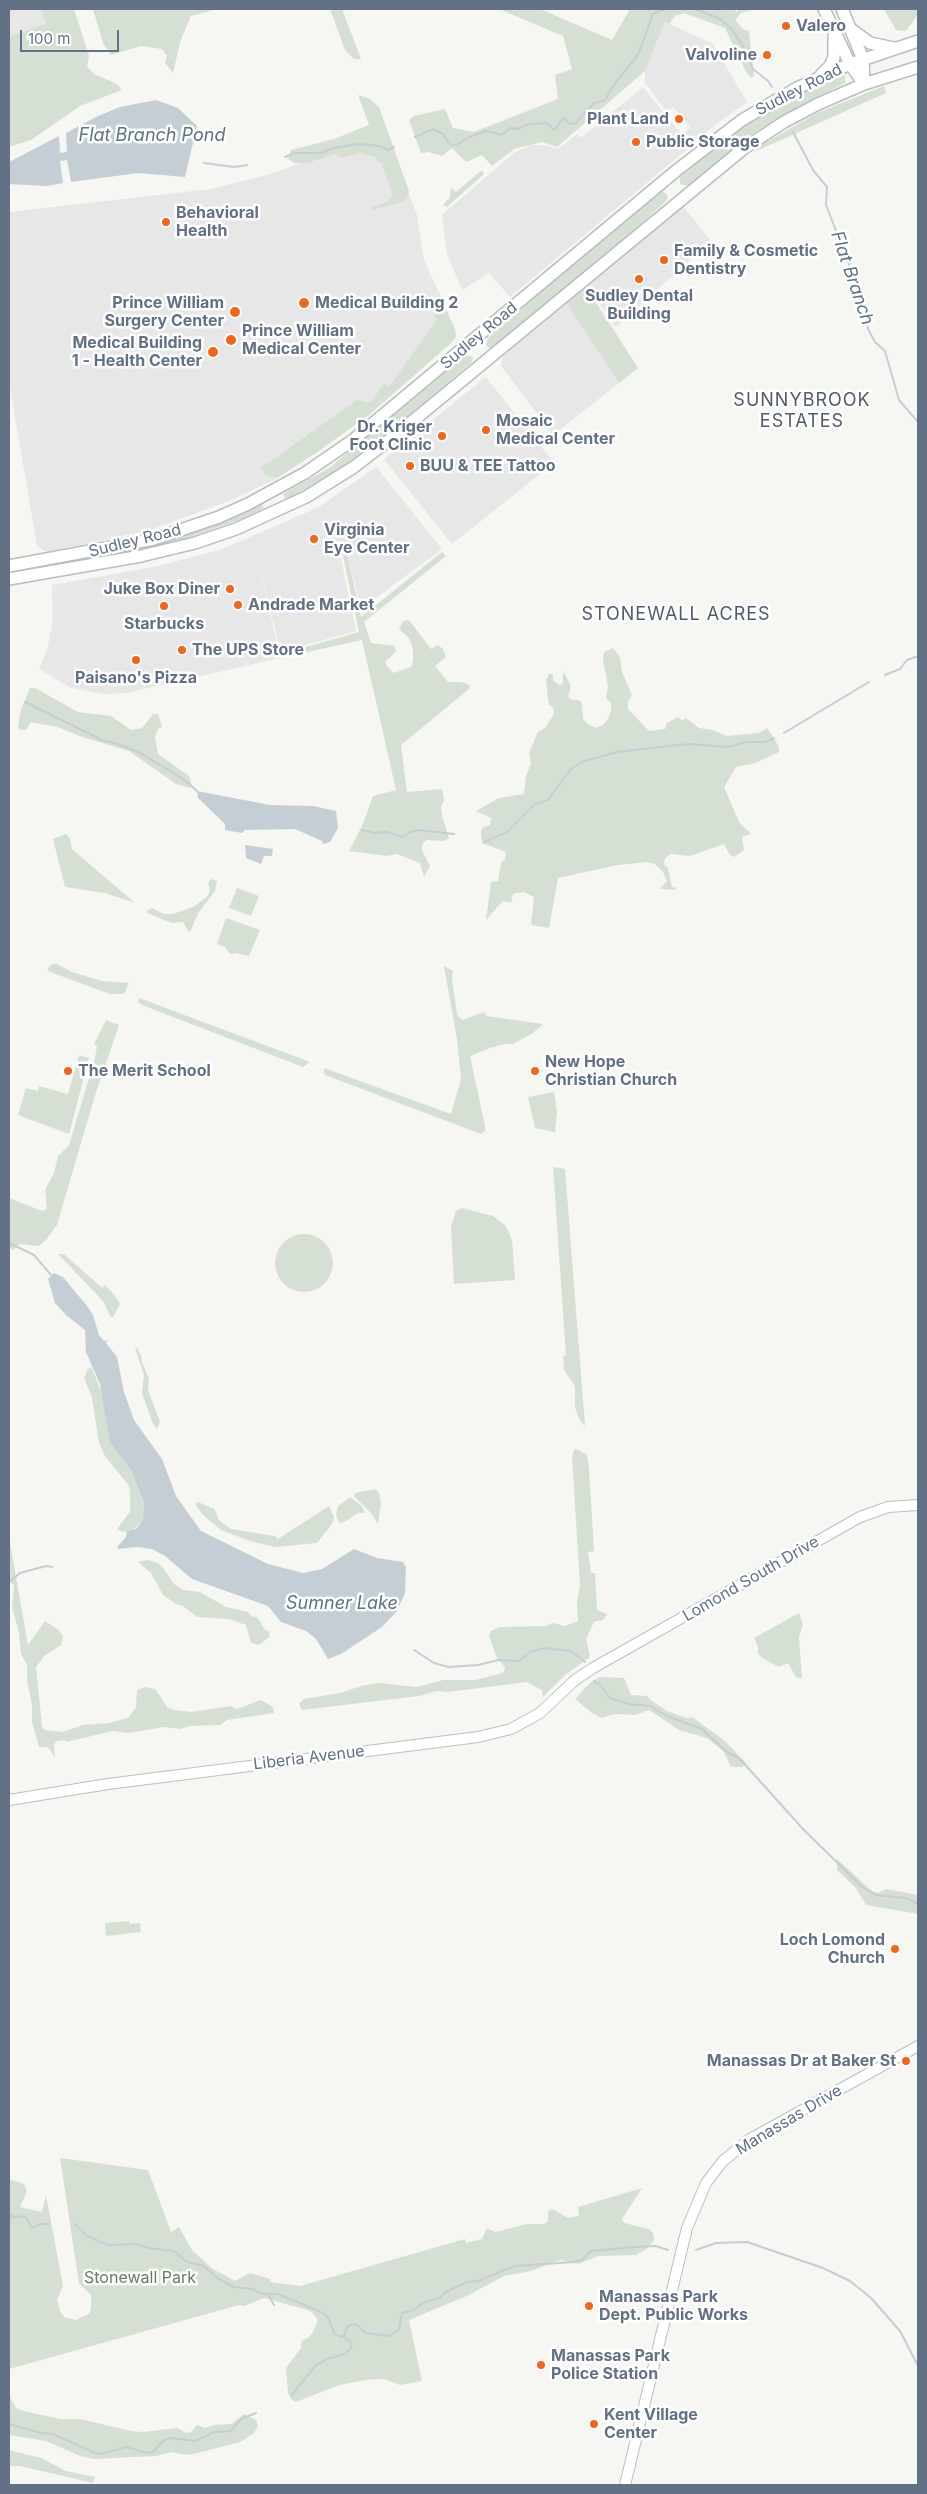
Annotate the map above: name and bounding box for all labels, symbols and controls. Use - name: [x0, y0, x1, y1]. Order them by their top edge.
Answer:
- place label: Valero: [796, 16, 846, 36]
- scale bar: [22, 20, 121, 52]
- marker: Valero: [780, 20, 792, 32]
- text: 100 m: [28, 29, 70, 48]
- place label: Valvoline: [685, 45, 757, 65]
- marker: Valvoline: [761, 49, 773, 61]
- street label: Sudley Road: [753, 60, 845, 120]
- place label: Plant Land: [587, 109, 669, 129]
- marker: Plant Land: [673, 113, 685, 125]
- water label: Flat Branch Pond: [79, 125, 225, 147]
- place label: Public Storage: [646, 132, 760, 152]
- marker: Public Storage: [630, 136, 642, 148]
- place label: Behavioral Health: [176, 203, 259, 241]
- marker: Behavioral Health: [160, 216, 172, 228]
- water label: Flat Branch: [826, 228, 878, 328]
- place label: Family & Cosmetic Dentistry: [674, 241, 818, 279]
- marker: Family & Cosmetic Dentistry: [658, 254, 670, 266]
- marker: Sudley Dental Building: [633, 273, 645, 285]
- place label: Sudley Dental Building: [585, 286, 693, 324]
- place label: Prince William Surgery Center: [105, 293, 224, 331]
- place label: Medical Building 2: [315, 293, 458, 313]
- marker: Medical Building 2: [297, 296, 311, 310]
- street label: Sudley Road: [437, 298, 521, 374]
- marker: Prince William Surgery Center: [228, 305, 242, 319]
- place label: Prince William Medical Center: [242, 321, 361, 359]
- place label: Medical Building 1 - Health Center: [72, 333, 202, 371]
- marker: Prince William Medical Center: [224, 333, 238, 347]
- marker: Medical Building 1 - Health Center: [206, 345, 220, 359]
- district label: SUNNYBROOK ESTATES: [732, 390, 872, 432]
- place label: Mosaic Medical Center: [496, 411, 615, 449]
- place label: Dr. Kriger Foot Clinic: [350, 417, 432, 455]
- marker: Mosaic Medical Center: [480, 424, 492, 436]
- marker: Dr. Kriger Foot Clinic: [436, 430, 448, 442]
- place label: BUU & TEE Tattoo: [420, 456, 556, 476]
- marker: BUU & TEE Tattoo: [404, 460, 416, 472]
- street label: Sudley Road: [87, 520, 183, 562]
- place label: Virginia Eye Center: [324, 520, 409, 558]
- marker: Virginia Eye Center: [308, 533, 320, 545]
- place label: Juke Box Diner: [103, 579, 220, 599]
- marker: Juke Box Diner: [224, 583, 236, 595]
- place label: Andrade Market: [248, 595, 374, 615]
- marker: Andrade Market: [232, 599, 244, 611]
- marker: Starbucks: [158, 600, 170, 612]
- district label: STONEWALL ACRES: [580, 604, 772, 626]
- place label: Starbucks: [124, 614, 204, 634]
- place label: The UPS Store: [192, 640, 304, 660]
- marker: The UPS Store: [176, 644, 188, 656]
- marker: Paisano's Pizza: [130, 654, 142, 666]
- place label: Paisano's Pizza: [75, 668, 197, 688]
- place label: New Hope Christian Church: [545, 1052, 677, 1090]
- place label: The Merit School: [78, 1061, 211, 1081]
- marker: The Merit School: [62, 1065, 74, 1077]
- marker: New Hope Christian Church: [529, 1065, 541, 1077]
- street label: Lomond South Drive: [679, 1532, 823, 1626]
- water label: Sumner Lake: [286, 1593, 398, 1615]
- street label: Liberia Avenue: [252, 1742, 366, 1774]
- place label: Loch Lomond Church: [780, 1930, 885, 1968]
- marker: Loch Lomond Church: [889, 1943, 901, 1955]
- place label: Manassas Dr at Baker St: [707, 2051, 896, 2071]
- marker: Manassas Dr at Baker St: [900, 2055, 912, 2067]
- street label: Manassas Drive: [732, 2081, 846, 2159]
- park label: Stonewall Park: [84, 2268, 196, 2288]
- place label: Manassas Park Dept. Public Works: [599, 2287, 748, 2325]
- marker: Manassas Park Dept. Public Works: [583, 2300, 595, 2312]
- place label: Manassas Park Police Station: [551, 2346, 670, 2384]
- marker: Manassas Park Police Station: [535, 2359, 547, 2371]
- place label: Kent Village Center: [604, 2405, 698, 2443]
- marker: Kent Village Center: [588, 2418, 600, 2430]

